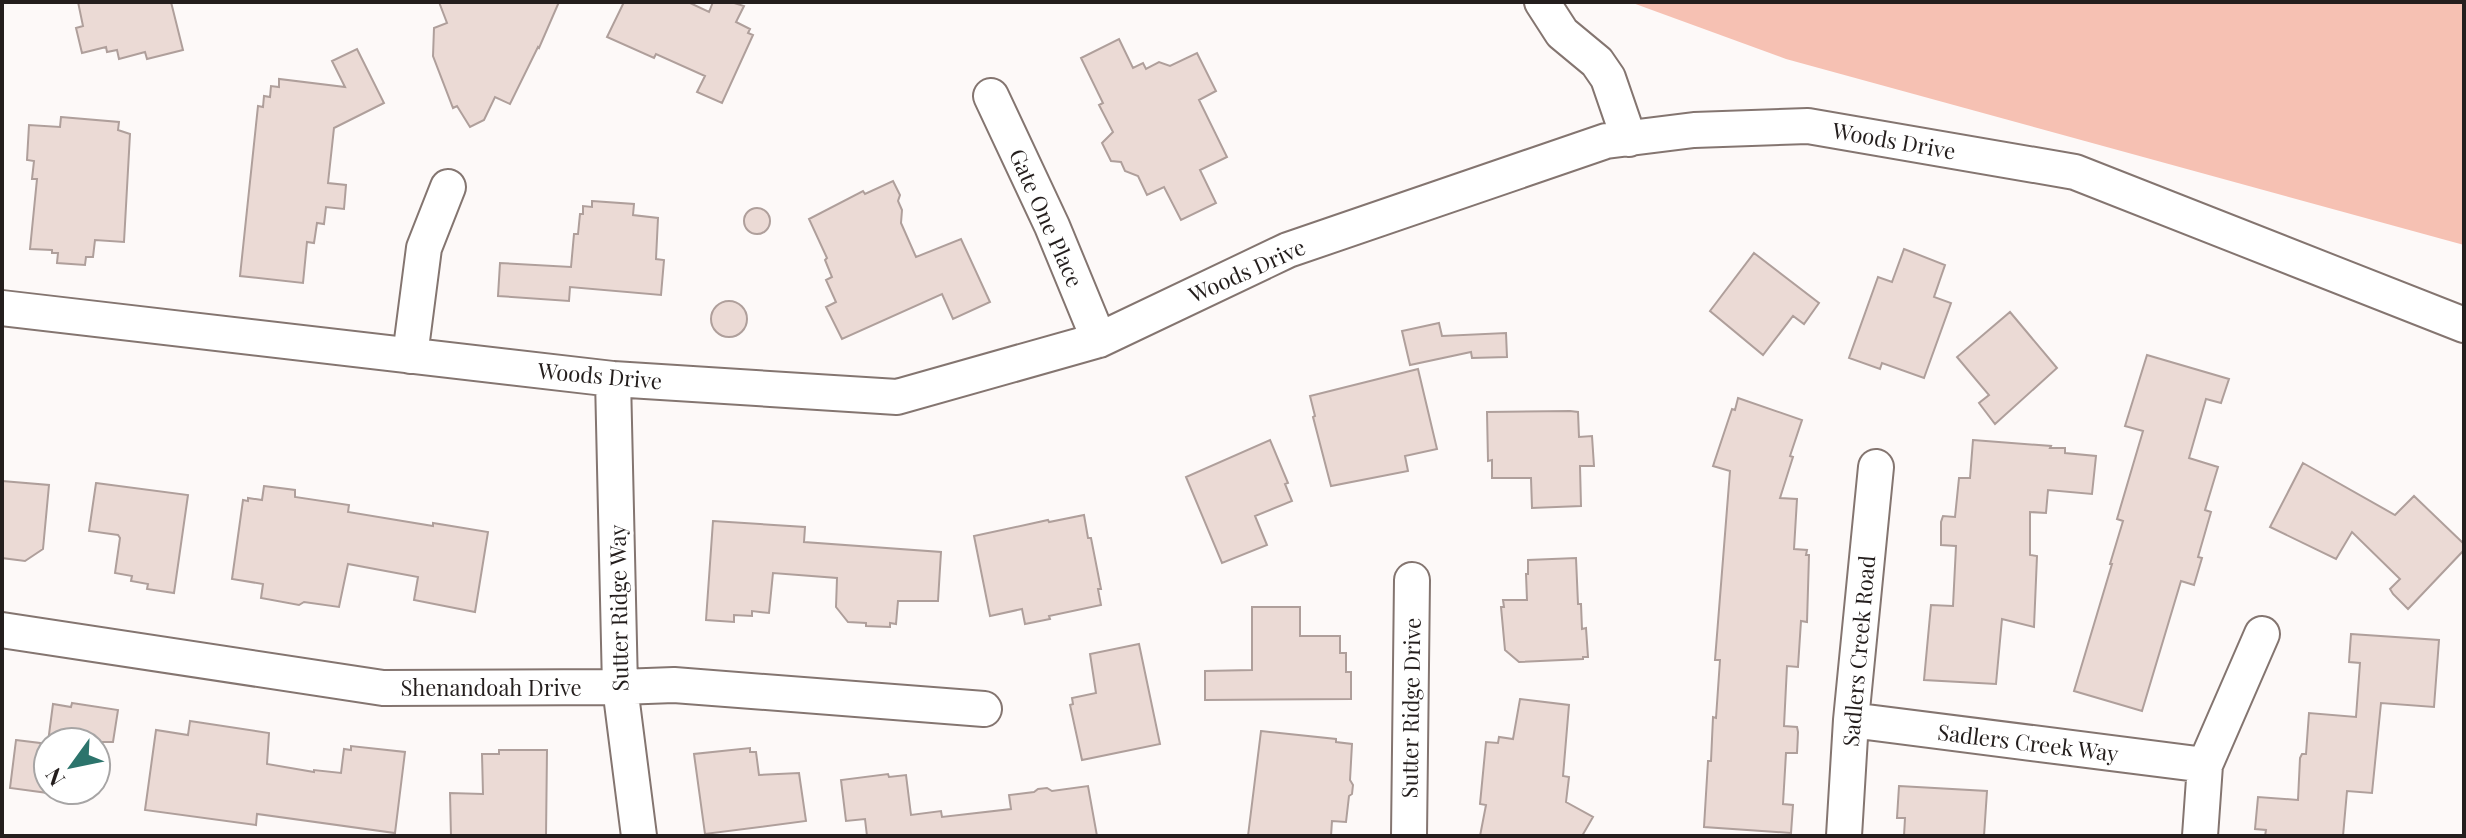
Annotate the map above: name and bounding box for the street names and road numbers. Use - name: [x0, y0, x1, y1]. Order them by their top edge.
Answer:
- street label: Woods Drive: [1829, 114, 1958, 166]
- street label: Gate One Place: [1003, 144, 1091, 292]
- street label: Woods Drive: [1183, 231, 1310, 310]
- street label: Woods Drive: [536, 355, 663, 395]
- street label: Sutter Ridge Way: [602, 524, 634, 692]
- street label: Sadlers Creek Road: [1835, 554, 1881, 748]
- street label: Sutter Ridge Drive: [1393, 617, 1427, 799]
- street label: Shenandoah Drive: [400, 672, 582, 702]
- street label: Sadlers Creek Way: [1936, 716, 2120, 768]

